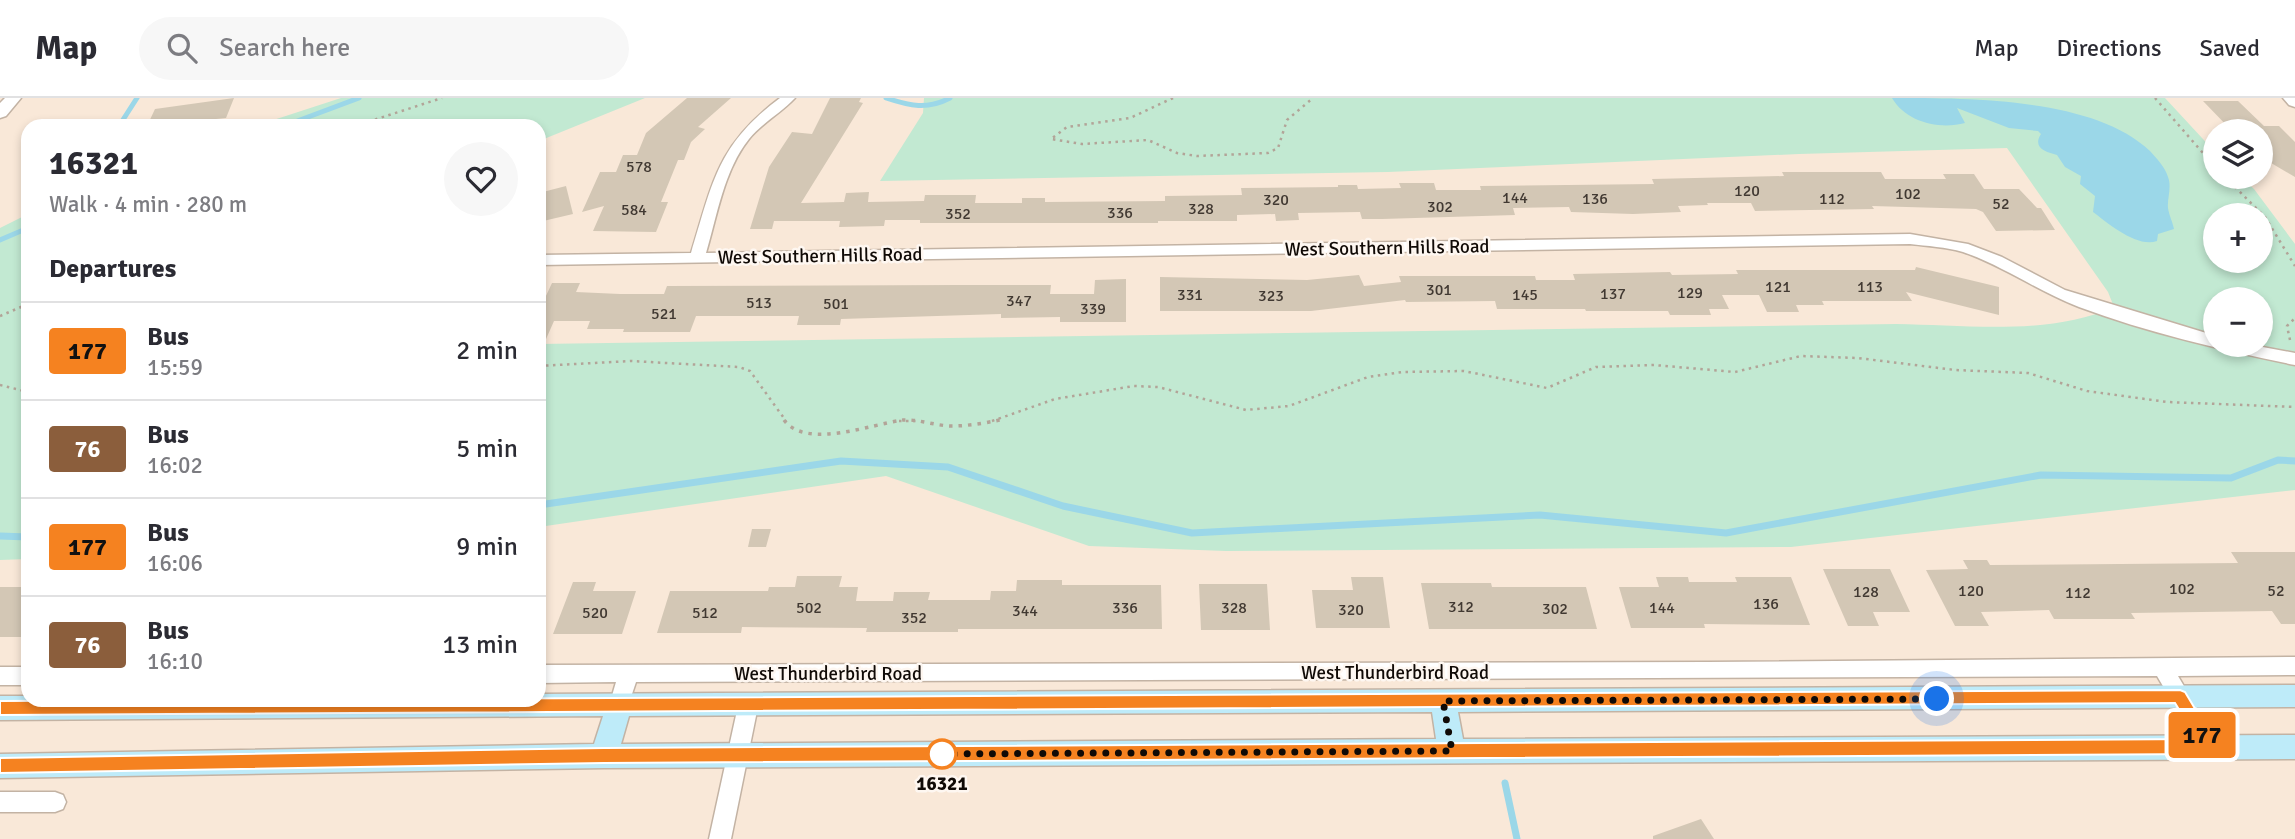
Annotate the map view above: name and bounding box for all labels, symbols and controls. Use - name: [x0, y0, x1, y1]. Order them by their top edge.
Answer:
- search box: [139, 17, 629, 80]
- text: Map: [35, 28, 97, 69]
- icon: search: [163, 29, 201, 67]
- text: Search here: [219, 32, 350, 64]
- text: Map: [1974, 33, 2019, 63]
- text: Directions: [2057, 33, 2162, 63]
- text: Saved: [2200, 33, 2260, 63]
- map controls: [2203, 119, 2273, 357]
- button: layers: [2203, 119, 2273, 189]
- button: heart: [444, 142, 518, 216]
- text: 16321: [49, 143, 138, 184]
- house number: 578: [626, 157, 652, 177]
- house number: 120: [1734, 181, 1760, 201]
- house number: 102: [1895, 184, 1921, 204]
- house number: 144: [1502, 188, 1528, 208]
- house number: 136: [1582, 189, 1608, 209]
- house number: 112: [1819, 189, 1845, 209]
- text: Walk · 4 min · 280 m: [49, 190, 247, 219]
- house number: 320: [1263, 190, 1289, 210]
- house number: 52: [1992, 194, 2010, 214]
- house number: 302: [1427, 197, 1453, 217]
- house number: 328: [1188, 199, 1214, 219]
- house number: 584: [621, 200, 647, 220]
- house number: 336: [1107, 203, 1133, 223]
- button: +: [2203, 203, 2273, 273]
- house number: 352: [945, 204, 971, 224]
- street label: West Southern Hills Road: [1284, 234, 1490, 262]
- street label: West Southern Hills Road: [717, 242, 923, 270]
- text: Departures: [49, 253, 176, 285]
- house number: 121: [1765, 277, 1791, 297]
- house number: 113: [1857, 277, 1883, 297]
- house number: 301: [1426, 280, 1452, 300]
- house number: 129: [1677, 283, 1703, 303]
- house number: 137: [1600, 284, 1626, 304]
- house number: 331: [1177, 285, 1203, 305]
- house number: 145: [1512, 285, 1538, 305]
- house number: 323: [1258, 286, 1284, 306]
- button: −: [2203, 287, 2273, 357]
- house number: 347: [1006, 291, 1032, 311]
- house number: 513: [746, 293, 772, 313]
- house number: 501: [823, 294, 849, 314]
- house number: 339: [1080, 299, 1106, 319]
- house number: 521: [651, 304, 677, 324]
- text: Bus: [147, 321, 189, 353]
- text: 2 min: [456, 335, 518, 367]
- text: 177: [68, 336, 107, 366]
- text: 15:59: [147, 353, 203, 382]
- text: Bus: [147, 419, 189, 451]
- text: 5 min: [456, 433, 518, 465]
- text: 76: [75, 434, 100, 464]
- text: 16:02: [147, 451, 203, 480]
- text: Bus: [147, 517, 189, 549]
- text: 9 min: [456, 531, 518, 563]
- text: 177: [68, 532, 107, 562]
- text: 16:06: [147, 549, 203, 578]
- house number: 102: [2169, 579, 2195, 599]
- house number: 120: [1958, 581, 1984, 601]
- house number: 52: [2267, 581, 2285, 601]
- house number: 128: [1853, 582, 1879, 602]
- house number: 112: [2065, 583, 2091, 603]
- house number: 136: [1753, 594, 1779, 614]
- house number: 312: [1448, 597, 1474, 617]
- house number: 502: [796, 598, 822, 618]
- house number: 336: [1112, 598, 1138, 618]
- house number: 328: [1221, 598, 1247, 618]
- house number: 144: [1649, 598, 1675, 618]
- house number: 302: [1542, 599, 1568, 619]
- house number: 320: [1338, 600, 1364, 620]
- house number: 344: [1012, 601, 1038, 621]
- house number: 520: [582, 603, 608, 623]
- house number: 512: [692, 603, 718, 623]
- house number: 352: [901, 608, 927, 628]
- text: Bus: [147, 615, 189, 647]
- text: 13 min: [442, 629, 518, 661]
- text: 76: [75, 630, 100, 660]
- text: 16:10: [147, 647, 203, 676]
- street label: West Thunderbird Road: [1301, 661, 1489, 685]
- street label: West Thunderbird Road: [734, 662, 922, 686]
- your location: [1919, 681, 1954, 716]
- line badge: 177: [2162, 712, 2242, 758]
- text: 177: [2183, 720, 2221, 750]
- marker: 16321: [927, 739, 957, 769]
- place label: 16321: [916, 772, 968, 796]

